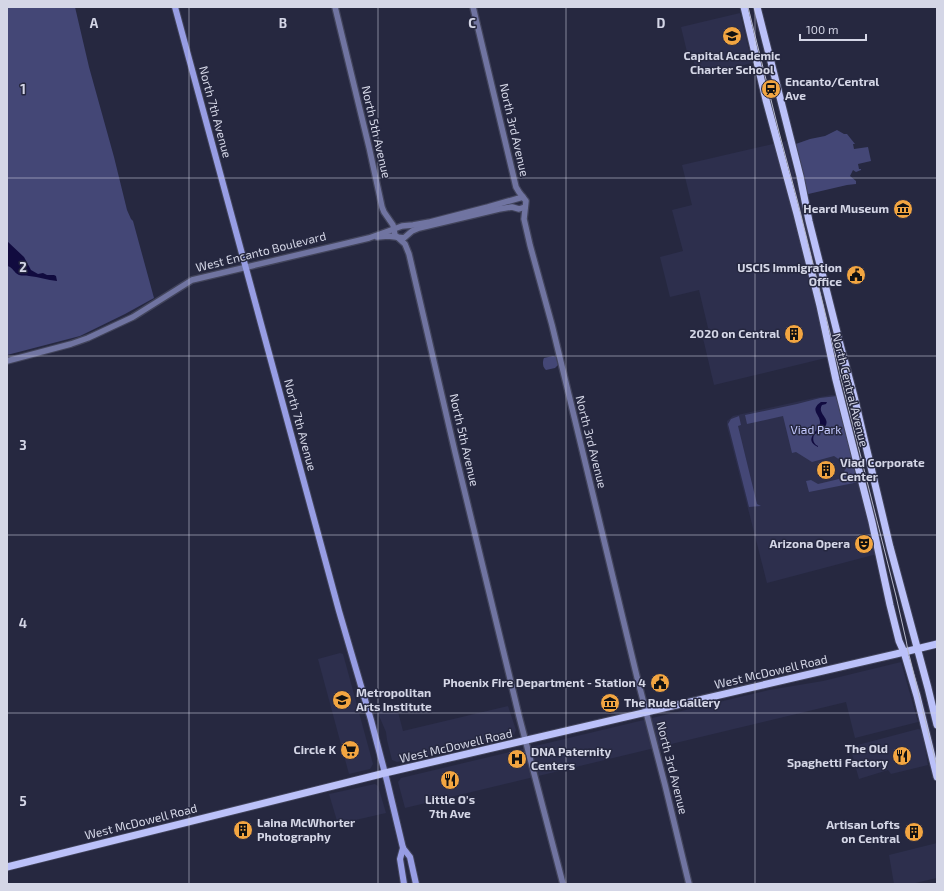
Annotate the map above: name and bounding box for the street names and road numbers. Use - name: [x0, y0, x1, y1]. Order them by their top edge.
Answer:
- street label: North 7th Avenue: [197, 64, 235, 159]
- street label: North 3rd Avenue: [497, 82, 532, 178]
- street label: North 5th Avenue: [359, 84, 394, 180]
- street label: West Encanto Boulevard: [194, 228, 327, 274]
- street label: North Central Avenue: [830, 332, 872, 448]
- street label: North 7th Avenue: [282, 377, 320, 472]
- street label: North 5th Avenue: [447, 392, 482, 488]
- street label: North 3rd Avenue: [574, 394, 610, 490]
- street label: West McDowell Road: [713, 651, 829, 691]
- street label: North 3rd Avenue: [655, 720, 691, 816]
- street label: West McDowell Road: [398, 725, 514, 765]
- street label: West McDowell Road: [83, 800, 199, 842]

